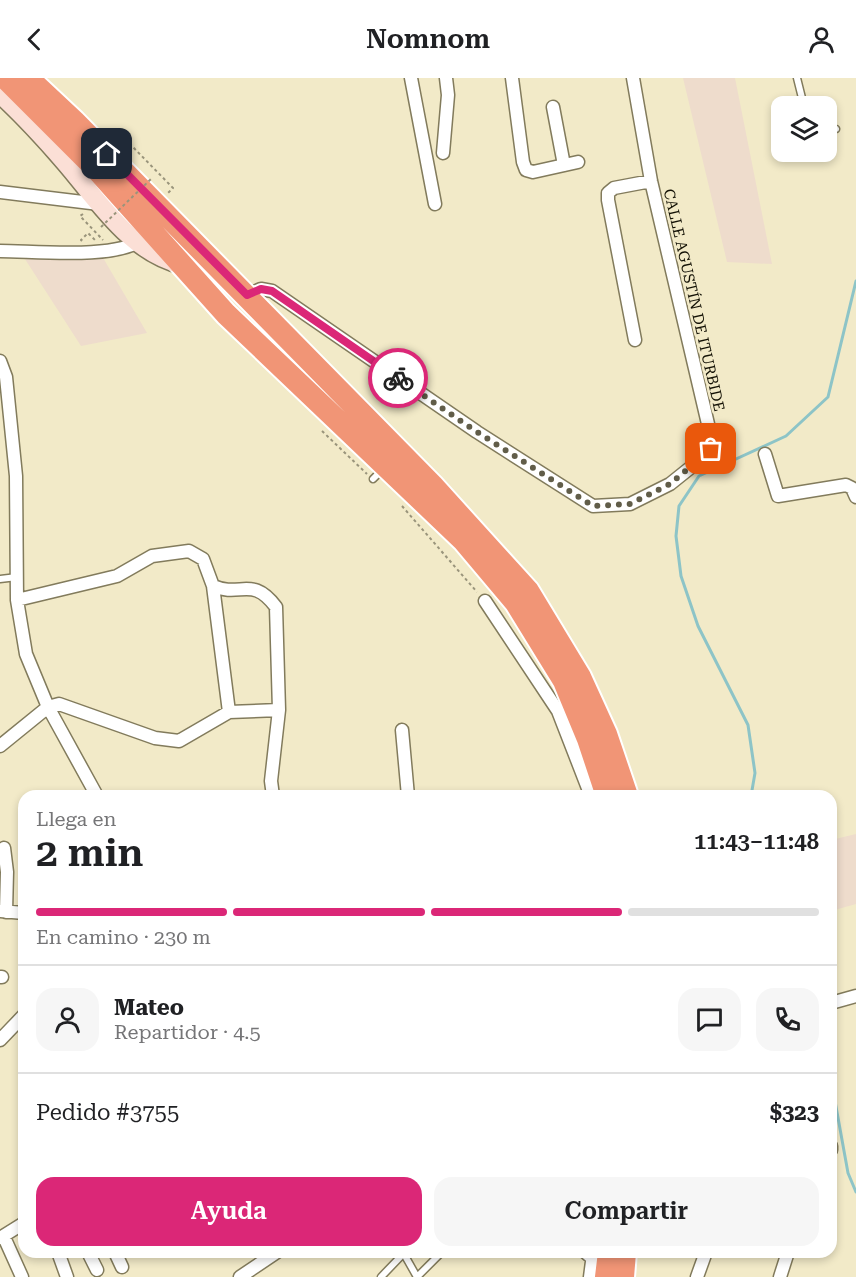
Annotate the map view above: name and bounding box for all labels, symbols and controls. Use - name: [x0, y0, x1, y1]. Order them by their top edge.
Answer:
- icon: back: [18, 23, 51, 56]
- text: Nomnom: [366, 23, 490, 55]
- icon: person: [805, 23, 838, 56]
- map controls: [771, 96, 837, 162]
- button: layers: [771, 96, 837, 162]
- pin: [81, 128, 132, 179]
- icon: home: [90, 137, 123, 170]
- street label: CALLE AGUSTÍN DE ITURBIDE: [660, 187, 728, 413]
- courier: [368, 348, 428, 408]
- icon: bike: [382, 362, 415, 395]
- pin: [685, 423, 736, 474]
- icon: bag: [694, 432, 727, 465]
- text: Llega en: [36, 807, 116, 831]
- text: 11:43–11:48: [694, 829, 819, 854]
- text: 2 min: [36, 830, 143, 876]
- text: En camino · 230 m: [36, 925, 211, 949]
- button: person: [36, 988, 99, 1051]
- button: chat: [678, 988, 741, 1051]
- button: phone: [756, 988, 819, 1051]
- text: Mateo: [114, 995, 184, 1020]
- text: Repartidor · 4.5: [114, 1020, 261, 1044]
- text: Pedido #3755: [36, 1100, 179, 1125]
- text: $323: [770, 1100, 819, 1125]
- button: Ayuda: [36, 1177, 422, 1246]
- button: Compartir: [434, 1177, 819, 1246]

